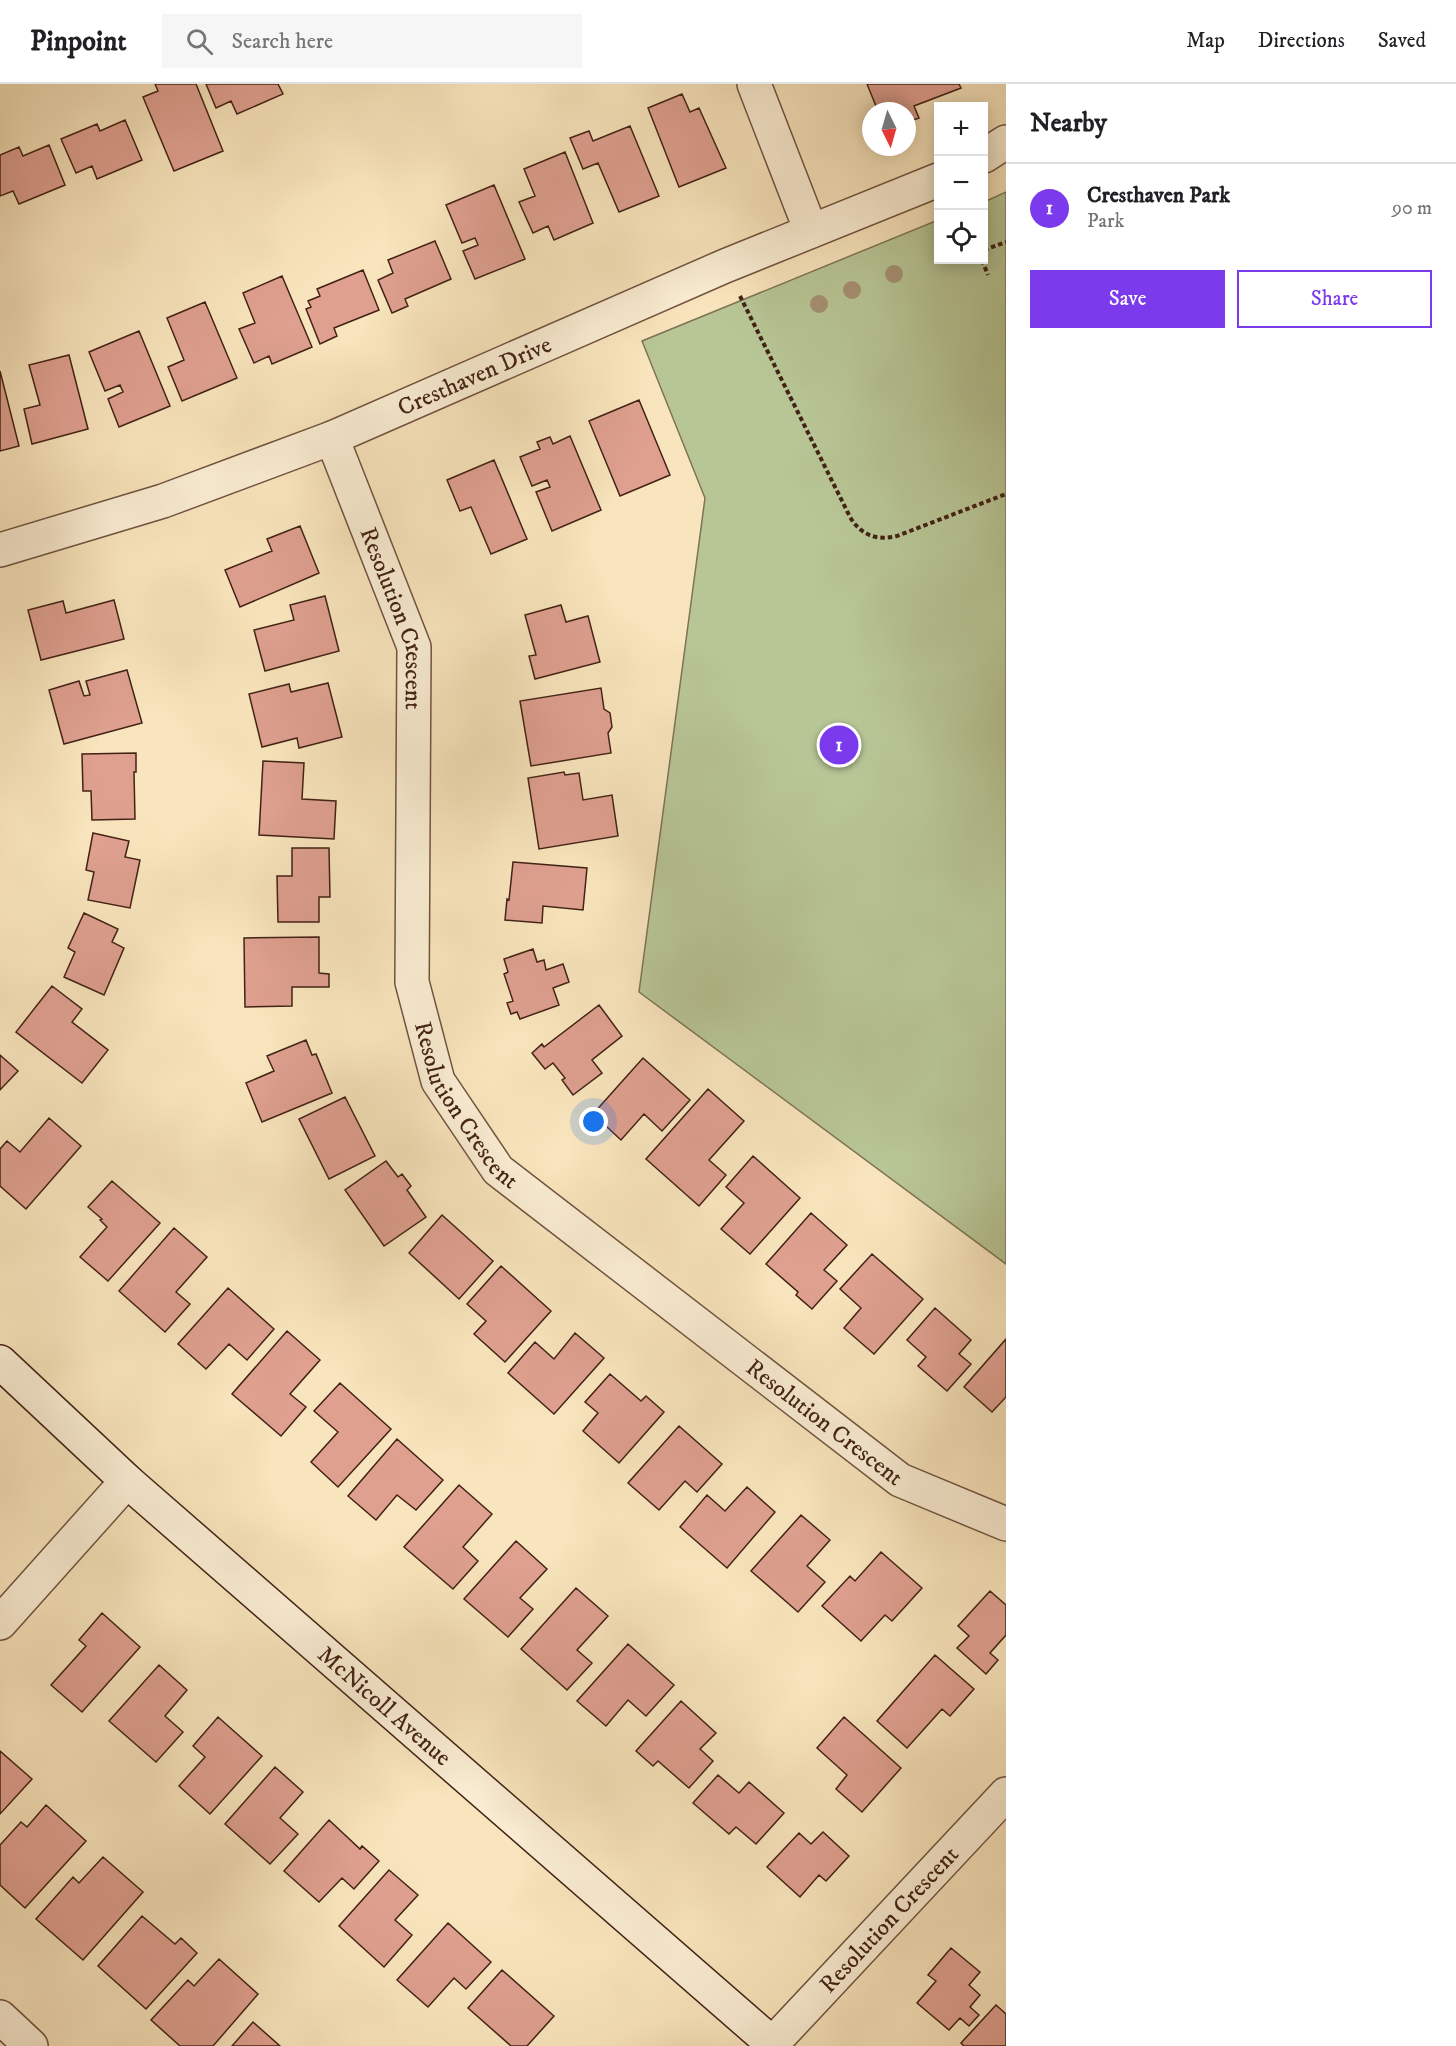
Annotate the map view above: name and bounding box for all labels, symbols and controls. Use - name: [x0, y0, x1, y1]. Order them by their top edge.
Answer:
- search box: [162, 14, 582, 68]
- text: Pinpoint: [30, 24, 126, 59]
- icon: search: [183, 25, 216, 58]
- text: Search here: [231, 28, 333, 55]
- text: Map: [1186, 28, 1225, 54]
- text: Directions: [1258, 28, 1345, 54]
- text: Saved: [1378, 28, 1426, 54]
- north arrow: [862, 102, 916, 156]
- map controls: [934, 102, 988, 264]
- button: +: [934, 102, 988, 156]
- text: Nearby: [1030, 107, 1107, 140]
- button: −: [934, 156, 988, 210]
- text: Cresthaven Park: [1087, 182, 1230, 209]
- text: 1: [1046, 196, 1053, 221]
- text: 90 m: [1392, 196, 1432, 221]
- text: Park: [1087, 209, 1124, 234]
- button: locate: [934, 210, 988, 264]
- button: Save: [1030, 270, 1225, 328]
- button: Share: [1237, 270, 1432, 328]
- street label: Cresthaven Drive: [393, 330, 556, 423]
- street label: Resolution Crescent: [352, 523, 429, 710]
- pin: 1: [820, 722, 858, 768]
- street label: Resolution Crescent: [407, 1018, 524, 1196]
- your location: [579, 1107, 608, 1136]
- street label: Resolution Crescent: [740, 1353, 909, 1493]
- street label: McNicoll Avenue: [311, 1640, 457, 1773]
- street label: Resolution Crescent: [814, 1840, 966, 2000]

